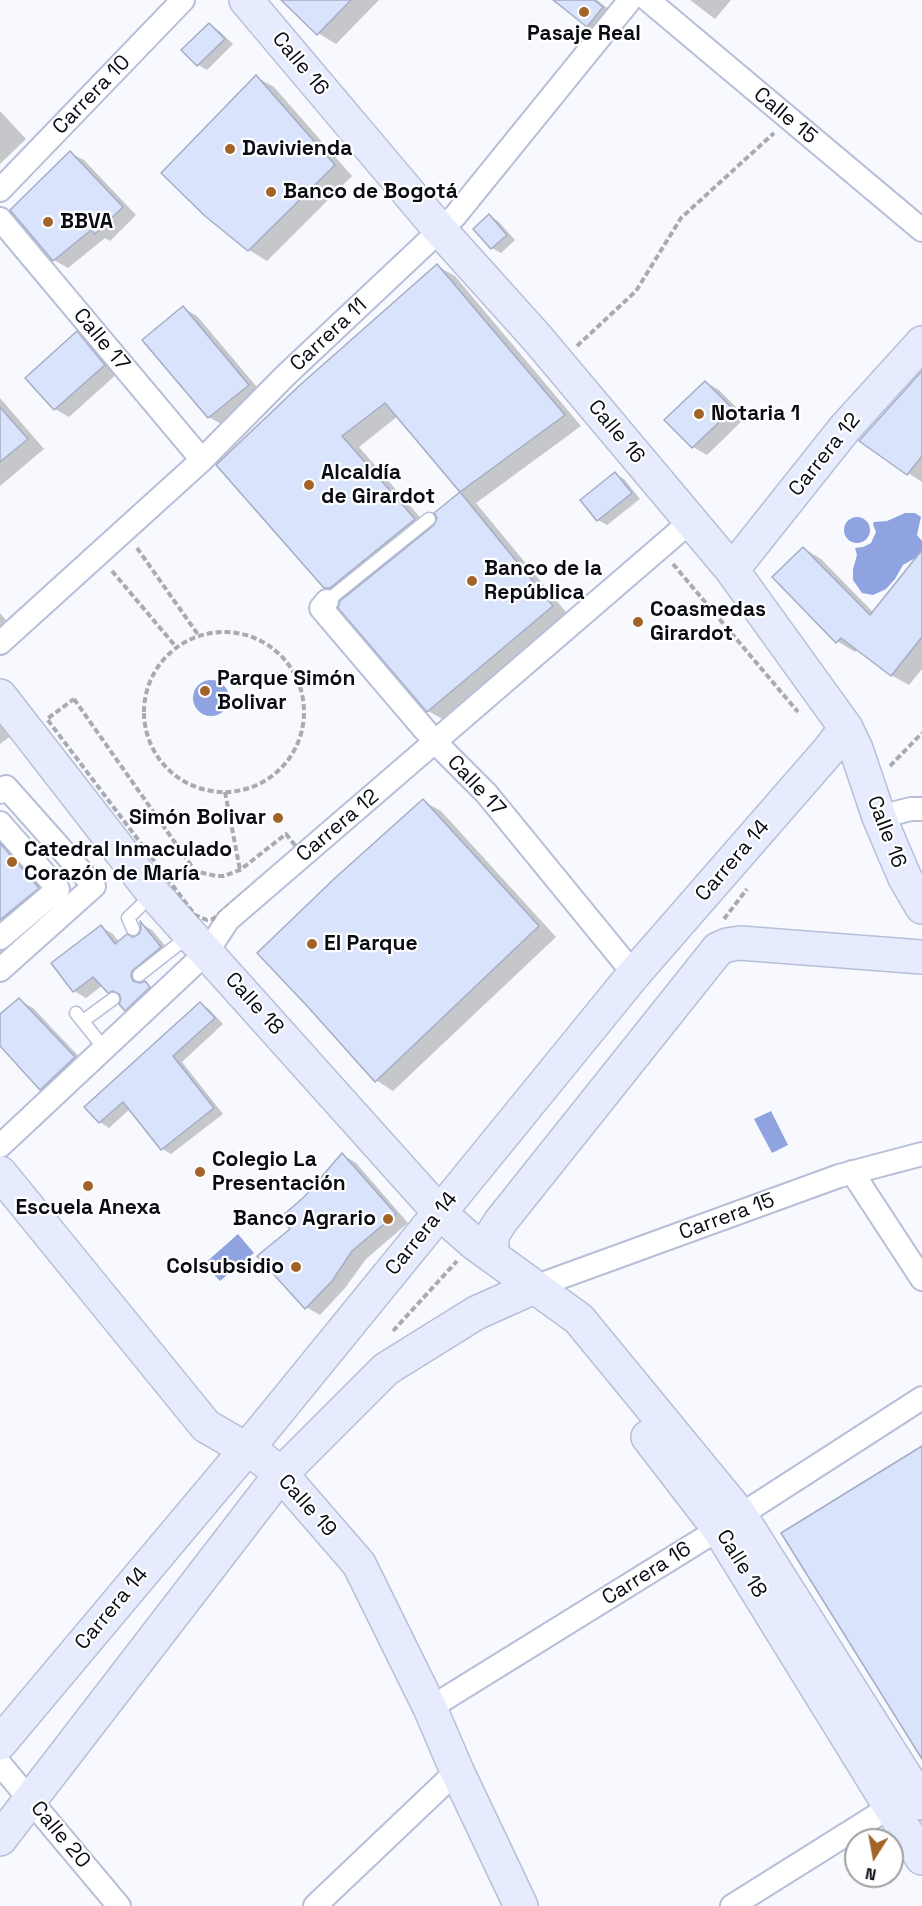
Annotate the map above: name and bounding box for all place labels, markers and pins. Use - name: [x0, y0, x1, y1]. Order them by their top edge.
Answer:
- marker: Pasaje Real: [577, 5, 591, 19]
- place label: Pasaje Real: [527, 21, 641, 47]
- place label: Davivienda: [242, 136, 352, 162]
- marker: Davivienda: [223, 142, 237, 156]
- place label: Banco de Bogotá: [283, 179, 458, 205]
- marker: Banco de Bogotá: [264, 185, 278, 199]
- place label: BBVA: [60, 209, 113, 235]
- marker: BBVA: [41, 215, 55, 229]
- place label: Notaria 1: [711, 401, 800, 427]
- marker: Notaria 1: [692, 407, 706, 421]
- place label: Alcaldía de Girardot: [321, 460, 435, 510]
- marker: Alcaldía de Girardot: [302, 478, 316, 492]
- place label: Banco de la República: [484, 556, 602, 606]
- marker: Banco de la República: [465, 574, 479, 588]
- place label: Coasmedas Girardot: [650, 597, 766, 647]
- marker: Coasmedas Girardot: [631, 615, 645, 629]
- place label: Parque Simón Bolivar: [217, 666, 355, 716]
- marker: Parque Simón Bolivar: [198, 684, 212, 698]
- place label: Simón Bolivar: [129, 805, 266, 831]
- marker: Simón Bolivar: [271, 811, 285, 825]
- place label: Catedral Inmaculado Corazón de María: [24, 837, 232, 887]
- marker: Catedral Inmaculado Corazón de María: [5, 855, 19, 869]
- place label: El Parque: [324, 931, 418, 957]
- marker: El Parque: [305, 937, 319, 951]
- place label: Colegio La Presentación: [212, 1147, 346, 1197]
- marker: Colegio La Presentación: [193, 1165, 207, 1179]
- marker: Escuela Anexa: [81, 1179, 95, 1193]
- place label: Escuela Anexa: [15, 1195, 161, 1221]
- place label: Banco Agrario: [233, 1206, 376, 1232]
- marker: Banco Agrario: [381, 1212, 395, 1226]
- place label: Colsubsidio: [166, 1254, 284, 1280]
- marker: Colsubsidio: [289, 1260, 303, 1274]

